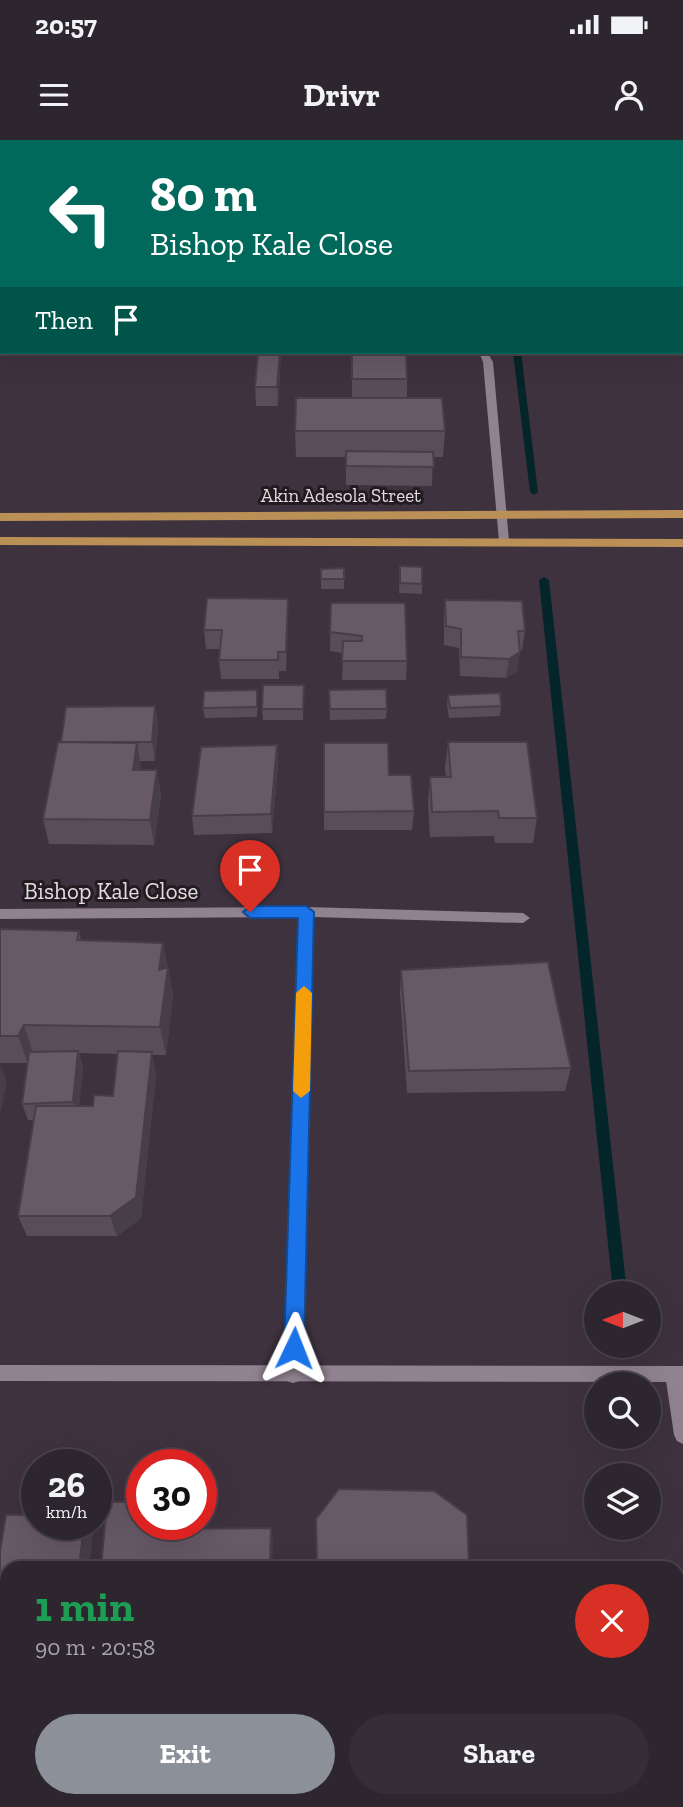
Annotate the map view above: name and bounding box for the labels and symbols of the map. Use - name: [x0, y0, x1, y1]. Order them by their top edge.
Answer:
- street label: Akin Adesola Street: [261, 484, 421, 507]
- pin: [220, 840, 280, 912]
- street label: Bishop Kale Close: [24, 877, 198, 905]
- north arrow: [584, 1281, 662, 1358]
- position arrow: [257, 1311, 331, 1385]
- speed limit sign: 30: [126, 1449, 217, 1540]

